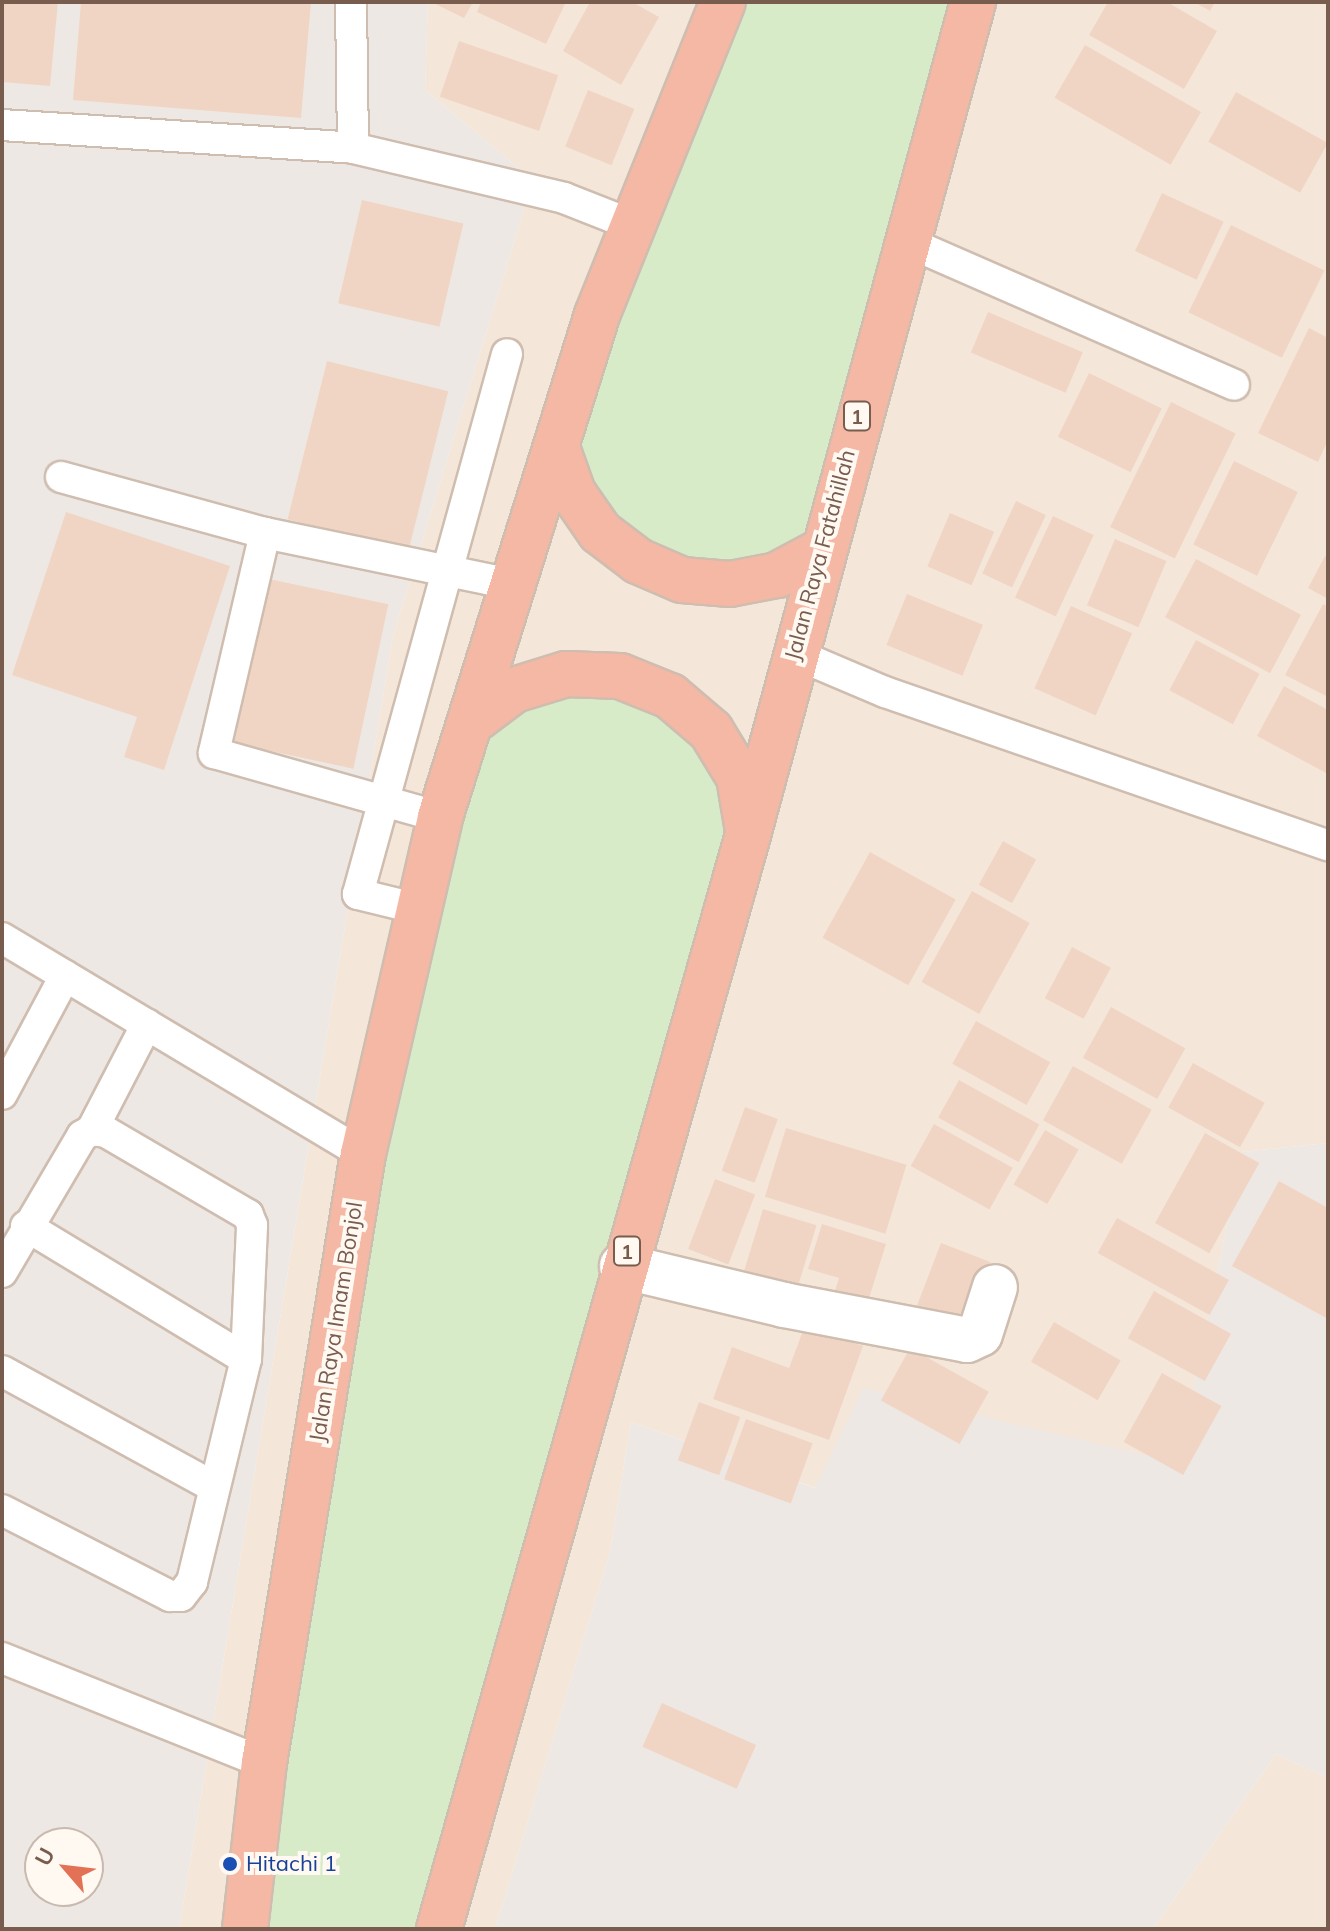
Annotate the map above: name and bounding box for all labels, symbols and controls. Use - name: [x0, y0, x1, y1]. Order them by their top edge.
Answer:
- road number: 1: [843, 400, 871, 432]
- street label: Jalan Raya Fatahillah: [779, 447, 861, 663]
- street label: Jalan Raya Imam Bonjol: [304, 1200, 368, 1444]
- road number: 1: [613, 1235, 641, 1267]
- north arrow: [24, 1827, 104, 1907]
- text: U: [28, 1843, 61, 1870]
- place label: Hitachi 1: [246, 1851, 337, 1877]
- marker: Hitachi 1: [221, 1855, 239, 1873]

